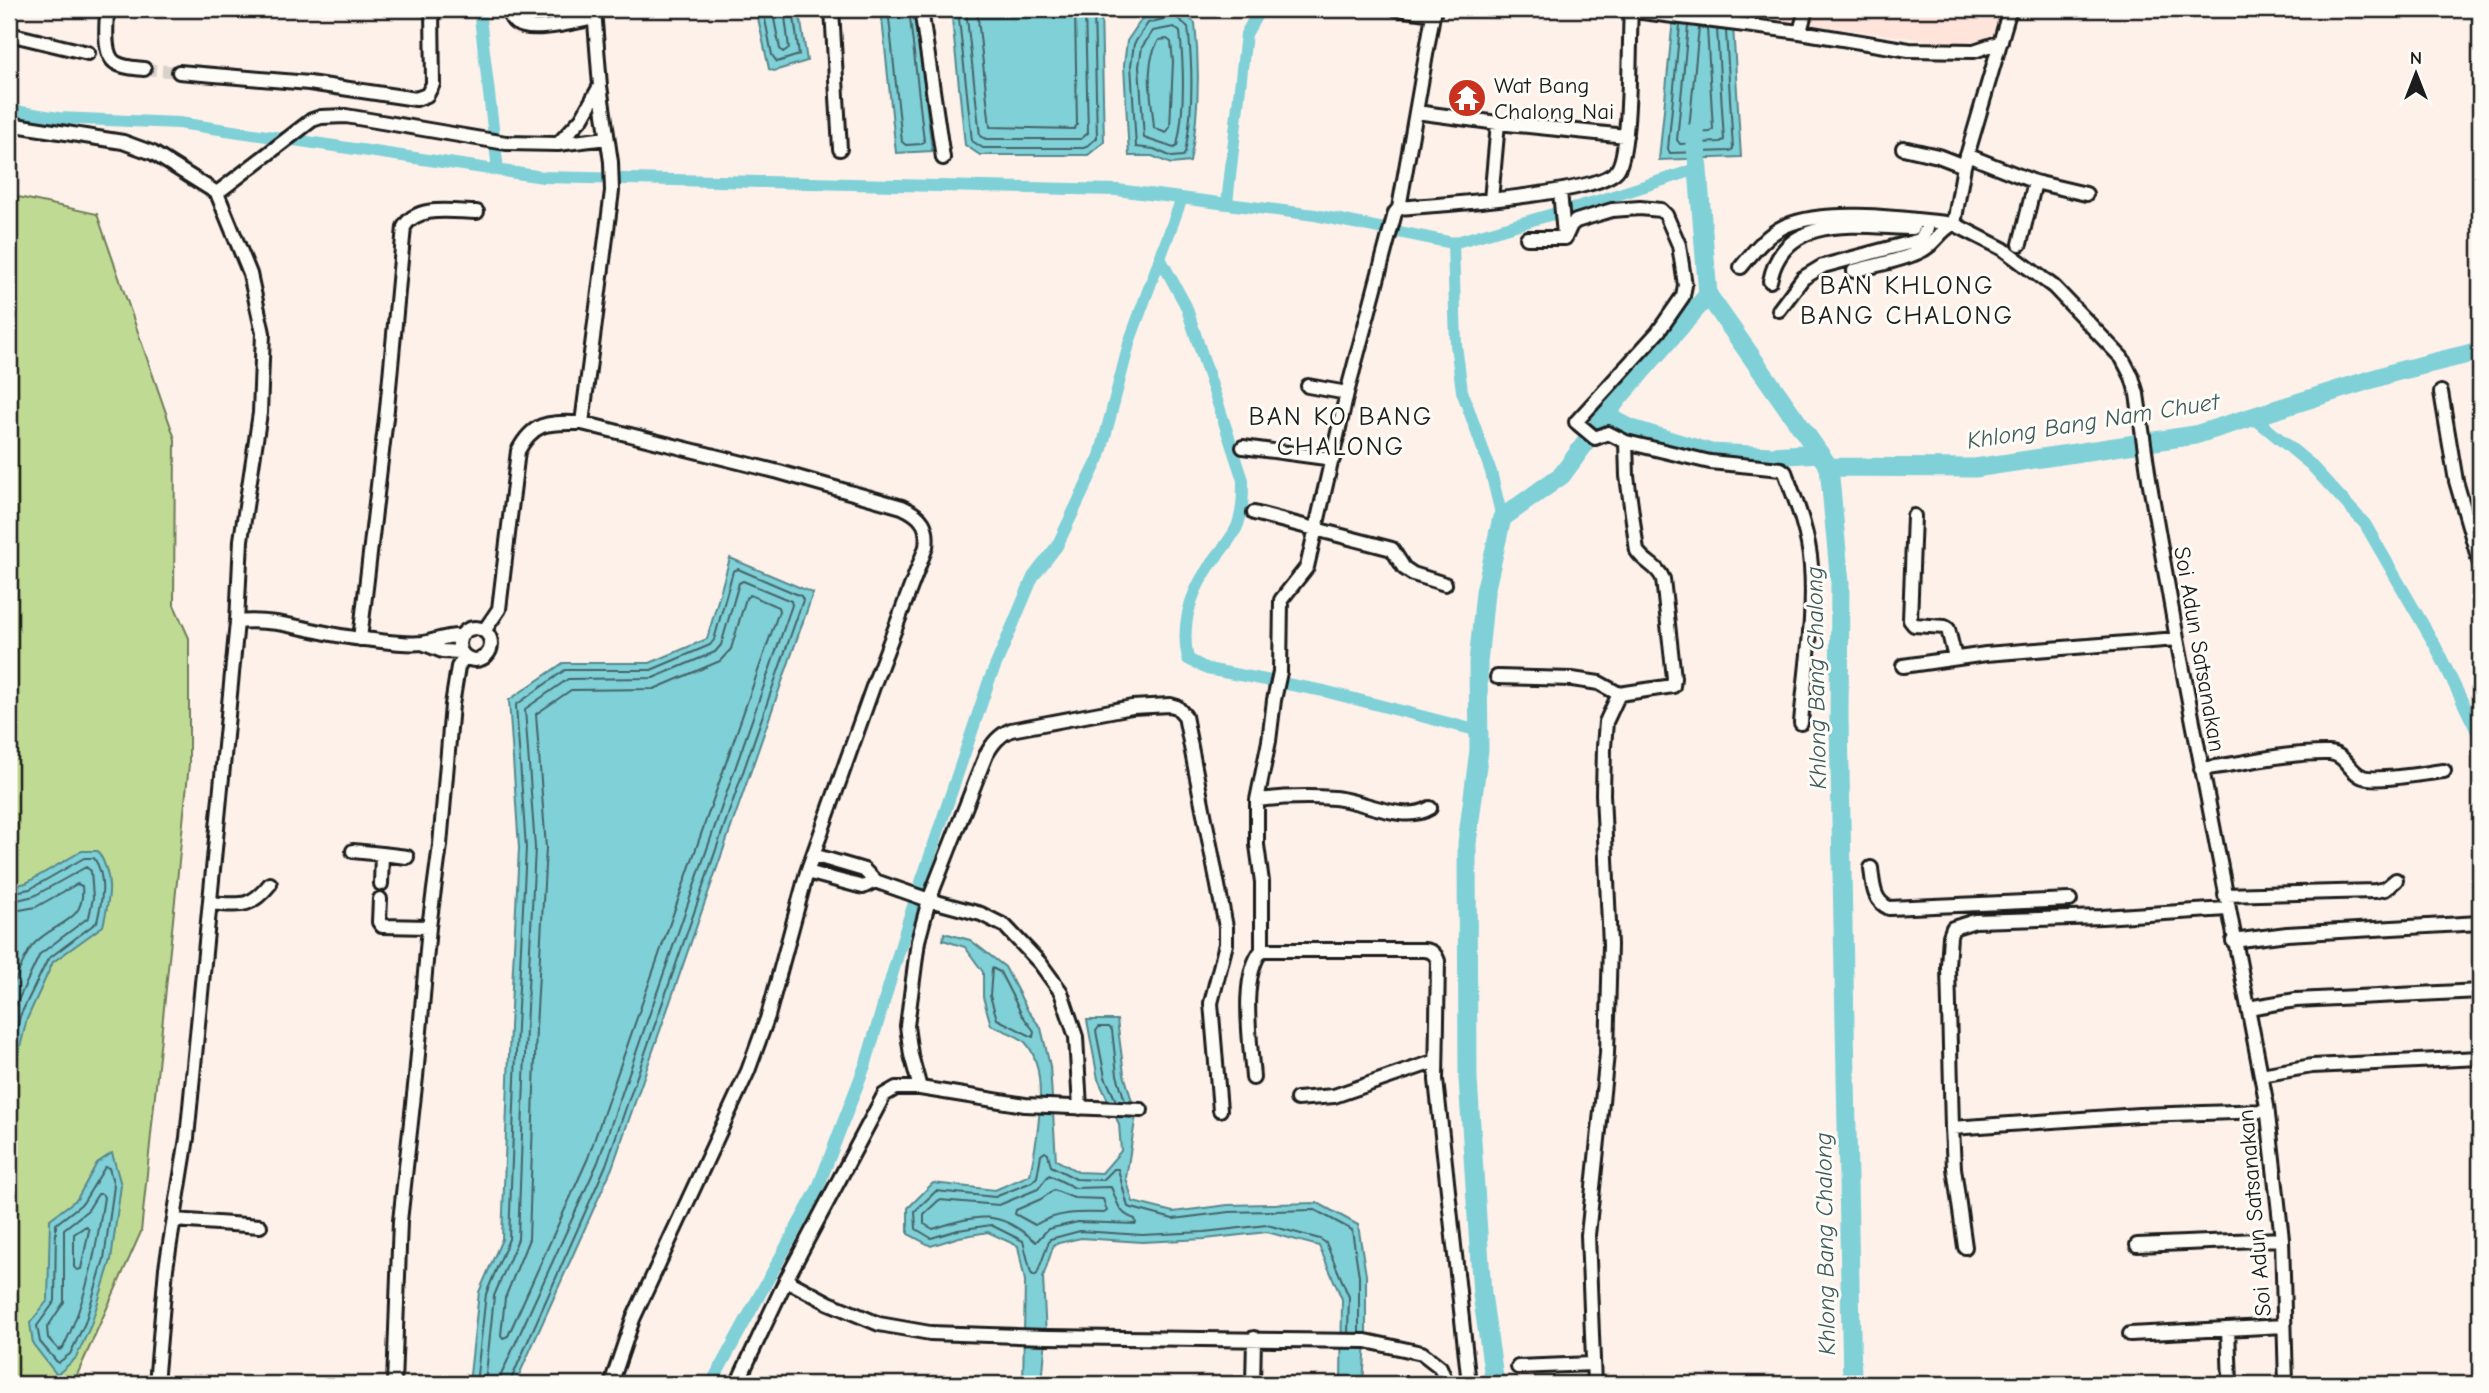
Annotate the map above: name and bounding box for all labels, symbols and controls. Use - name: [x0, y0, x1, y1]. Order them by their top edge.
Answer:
- north arrow: [2380, 38, 2450, 108]
- text: N: [2410, 47, 2422, 69]
- place label: Wat Bang Chalong Nai: [1494, 72, 1614, 125]
- temple icon: Wat Bang Chalong Nai: [1446, 77, 1488, 119]
- district label: BAN KHLONG BANG CHALONG: [1800, 271, 2014, 331]
- water label: Khlong Bang Nam Chuet: [1965, 387, 2223, 455]
- district label: BAN KO BANG CHALONG: [1249, 402, 1433, 462]
- street label: Soi Adun Satsanakan: [2168, 544, 2231, 754]
- water label: Khlong Bang Chalong: [1800, 566, 1832, 790]
- street label: Soi Adun Satsanakan: [2232, 1108, 2277, 1318]
- water label: Khlong Bang Chalong: [1809, 1132, 1841, 1356]

